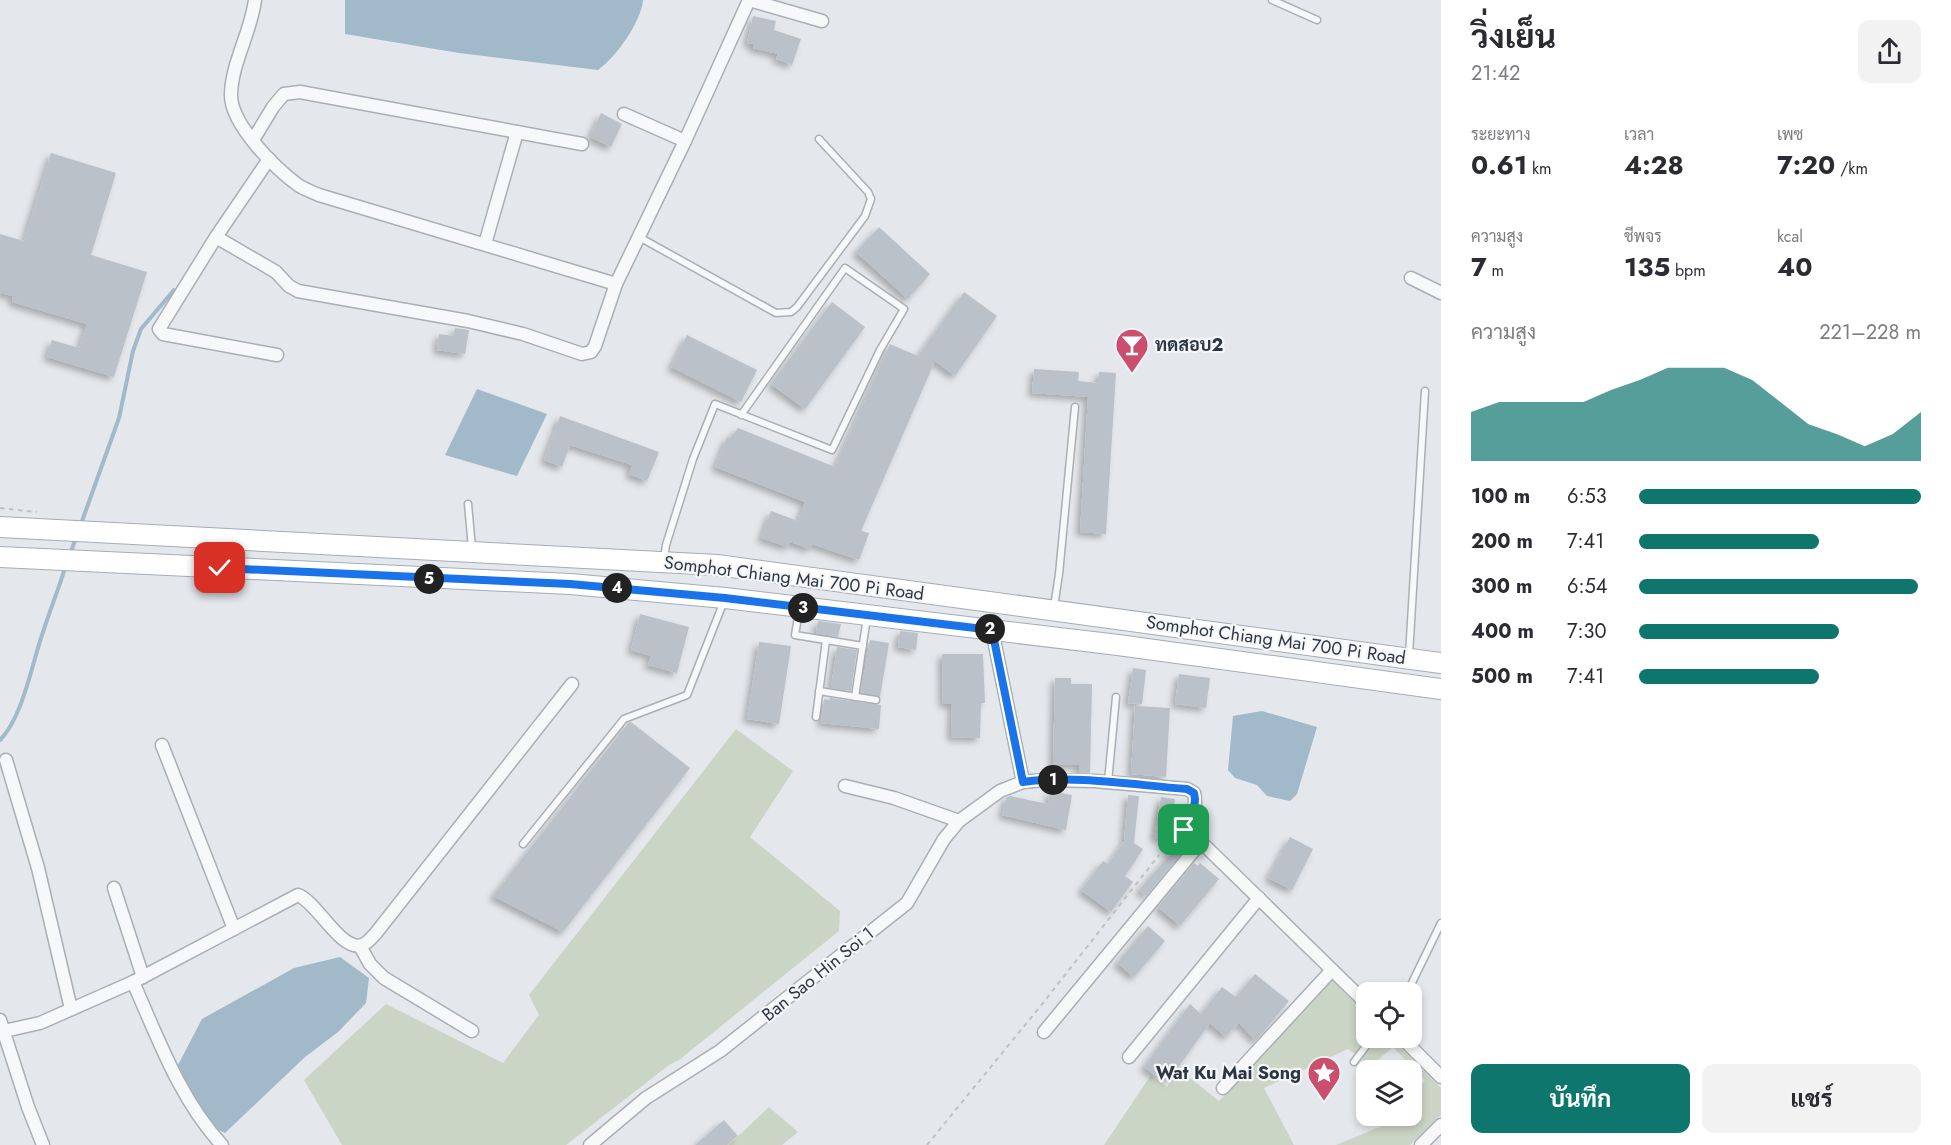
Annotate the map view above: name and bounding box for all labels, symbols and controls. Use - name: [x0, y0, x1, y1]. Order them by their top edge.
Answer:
- text: วิ่งเย็น: [1471, 13, 1556, 60]
- button: share: [1858, 20, 1921, 83]
- text: 21:42: [1471, 59, 1520, 88]
- text: ระยะทาง: [1471, 123, 1531, 146]
- text: เวลา: [1624, 123, 1654, 146]
- text: เพซ: [1777, 123, 1803, 146]
- text: 0.61: [1471, 146, 1527, 184]
- text: 4:28: [1624, 146, 1684, 184]
- text: 7:20: [1777, 146, 1835, 184]
- text: km: [1527, 157, 1552, 180]
- text: /km: [1835, 157, 1868, 180]
- text: ความสูง: [1471, 225, 1523, 248]
- text: ชีพจร: [1624, 225, 1662, 248]
- text: kcal: [1777, 225, 1803, 248]
- text: 7: [1471, 248, 1487, 286]
- text: 135: [1624, 248, 1670, 286]
- text: 40: [1777, 248, 1812, 286]
- text: m: [1487, 259, 1504, 282]
- text: bpm: [1670, 259, 1706, 282]
- text: ความสูง: [1471, 318, 1536, 347]
- text: 221–228 m: [1819, 318, 1921, 347]
- bar icon: ทดสอบ2: [1114, 327, 1150, 374]
- place label: ทดสอบ2: [1155, 332, 1224, 358]
- text: 100 m: [1471, 482, 1530, 511]
- text: 6:53: [1567, 482, 1607, 511]
- text: 200 m: [1471, 527, 1533, 556]
- text: 7:41: [1567, 527, 1604, 556]
- pin: [194, 542, 245, 593]
- street label: Somphot Chiang Mai 700 Pi Road: [663, 549, 925, 607]
- icon: check: [203, 551, 236, 584]
- pin: 5: [414, 564, 444, 594]
- text: 5: [424, 567, 434, 590]
- text: 300 m: [1471, 572, 1532, 601]
- text: 6:54: [1567, 572, 1607, 601]
- pin: 4: [602, 573, 632, 603]
- text: 4: [611, 576, 623, 599]
- pin: 3: [788, 593, 818, 623]
- text: 3: [798, 596, 808, 619]
- street label: Somphot Chiang Mai 700 Pi Road: [1145, 609, 1407, 671]
- pin: 2: [975, 614, 1005, 644]
- text: 2: [985, 617, 995, 640]
- text: 400 m: [1471, 617, 1534, 646]
- text: 7:30: [1567, 617, 1606, 646]
- text: 500 m: [1471, 662, 1533, 691]
- text: 7:41: [1567, 662, 1604, 691]
- pin: 1: [1038, 765, 1068, 795]
- text: 1: [1049, 768, 1057, 791]
- pin: [1158, 804, 1209, 855]
- icon: arrive: [1167, 813, 1200, 846]
- street label: Ban Sao Hin Soi 1: [756, 921, 880, 1027]
- map controls: [1356, 982, 1422, 1126]
- button: locate: [1356, 982, 1422, 1048]
- place icon: Wat Ku Mai Song: [1306, 1055, 1342, 1102]
- place label: Wat Ku Mai Song: [1156, 1060, 1301, 1086]
- button: layers: [1356, 1060, 1422, 1126]
- button: บันทึก: [1471, 1064, 1690, 1133]
- button: แชร์: [1702, 1064, 1921, 1133]

